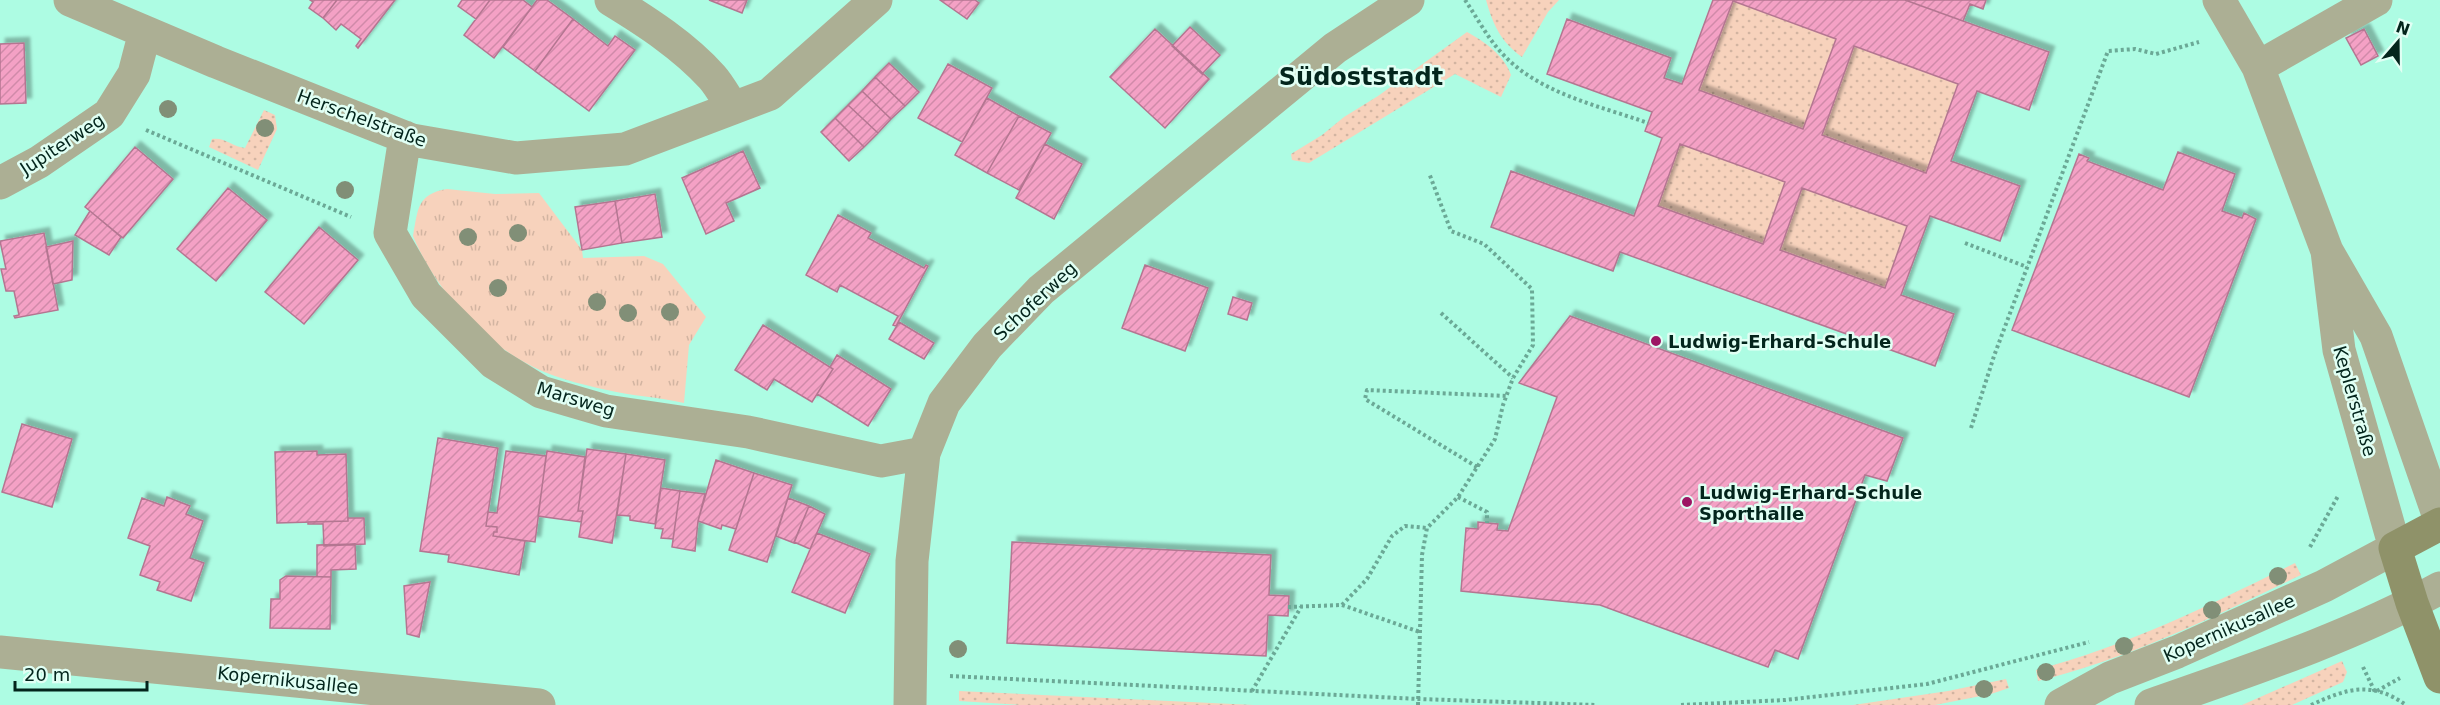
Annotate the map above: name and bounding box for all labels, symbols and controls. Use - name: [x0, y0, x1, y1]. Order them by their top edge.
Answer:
- north arrow: [2368, 12, 2428, 72]
- text: N: [2393, 17, 2413, 40]
- district label: Südoststadt: [1279, 63, 1443, 91]
- street label: Herschelstraße: [294, 85, 430, 151]
- street label: Jupiterweg: [15, 109, 108, 179]
- street label: Schoferweg: [989, 257, 1081, 345]
- place label: Ludwig-Erhard-Schule: [1668, 331, 1891, 352]
- marker: Ludwig-Erhard-Schule: [1649, 334, 1663, 348]
- street label: Keplerstraße: [2329, 343, 2381, 459]
- street label: Marsweg: [534, 377, 618, 421]
- place label: Ludwig-Erhard-Schule Sporthalle: [1699, 482, 1922, 524]
- marker: Ludwig-Erhard-Schule Sporthalle: [1680, 495, 1694, 509]
- street label: Kopernikusallee: [2160, 590, 2298, 666]
- scale bar: [15, 654, 147, 692]
- street label: Kopernikusallee: [216, 662, 360, 698]
- text: 20 m: [24, 664, 70, 685]

